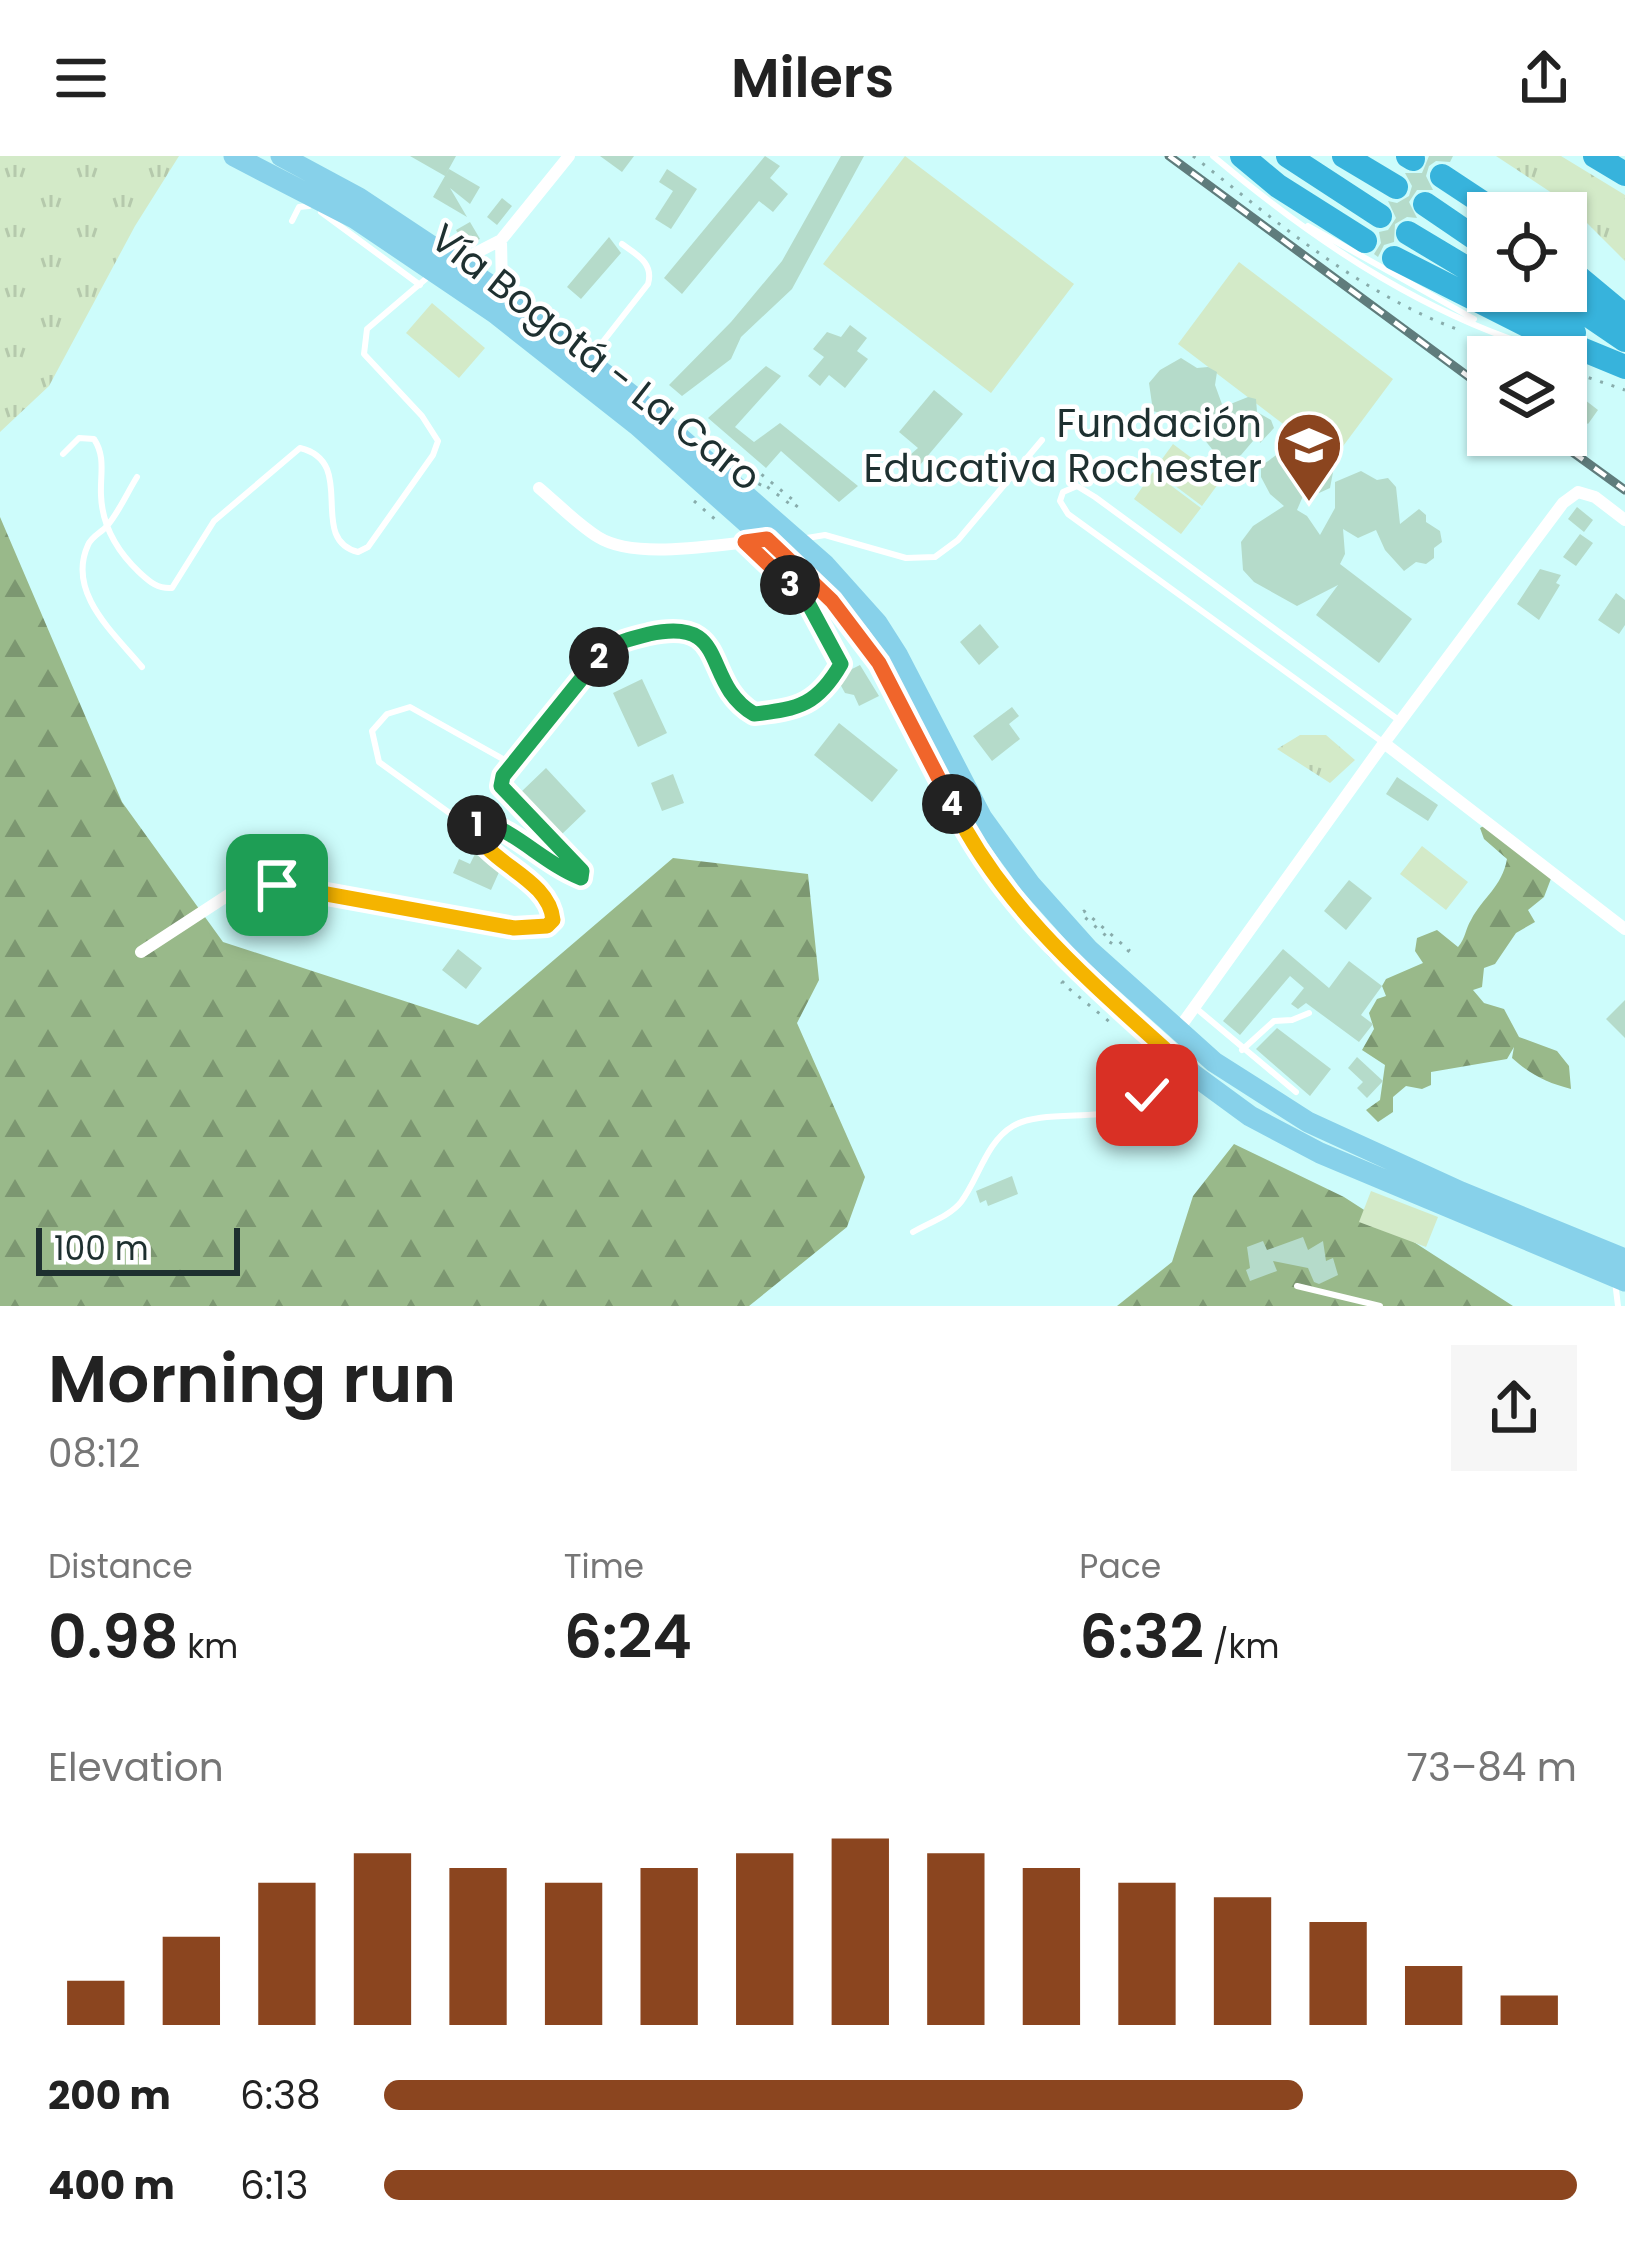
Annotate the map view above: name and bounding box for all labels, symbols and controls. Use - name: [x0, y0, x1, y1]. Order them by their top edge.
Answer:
- text: Milers: [731, 40, 894, 116]
- icon: menu: [48, 45, 114, 111]
- icon: share: [1511, 45, 1577, 111]
- map controls: [1467, 192, 1587, 456]
- button: locate: [1467, 192, 1587, 312]
- street label: Vía Bogotá - La Caro: [419, 211, 772, 504]
- button: layers: [1467, 336, 1587, 456]
- place label: Fundación Educativa Rochester: [863, 396, 1262, 496]
- school or university icon: Fundación Educativa Rochester: [1274, 410, 1344, 504]
- pin: 3: [760, 555, 820, 615]
- text: 3: [780, 561, 800, 608]
- pin: 2: [569, 627, 629, 687]
- text: 2: [590, 633, 608, 680]
- pin: 4: [922, 774, 982, 834]
- text: 4: [941, 780, 963, 827]
- pin: 1: [447, 795, 507, 855]
- text: 1: [471, 801, 483, 848]
- pin: [226, 834, 328, 936]
- icon: arrive: [244, 852, 310, 918]
- pin: [1096, 1044, 1198, 1146]
- icon: check: [1114, 1062, 1180, 1128]
- scale bar: [36, 1222, 240, 1275]
- text: 100 m: [54, 1225, 149, 1272]
- text: Morning run: [48, 1333, 456, 1425]
- button: share: [1451, 1345, 1577, 1471]
- text: 08:12: [48, 1426, 140, 1481]
- text: Distance: [48, 1543, 193, 1590]
- text: Time: [564, 1543, 644, 1590]
- text: Pace: [1079, 1543, 1161, 1590]
- text: 0.98: [48, 1595, 179, 1679]
- text: 6:24: [564, 1595, 692, 1679]
- text: 6:32: [1079, 1595, 1204, 1679]
- text: km: [179, 1623, 238, 1670]
- text: /km: [1204, 1623, 1279, 1670]
- text: Elevation: [48, 1740, 224, 1795]
- text: 73–84 m: [1407, 1740, 1577, 1795]
- text: 200 m: [48, 2068, 171, 2123]
- text: 6:38: [240, 2068, 321, 2123]
- text: 400 m: [48, 2158, 175, 2213]
- text: 6:13: [240, 2158, 309, 2213]

